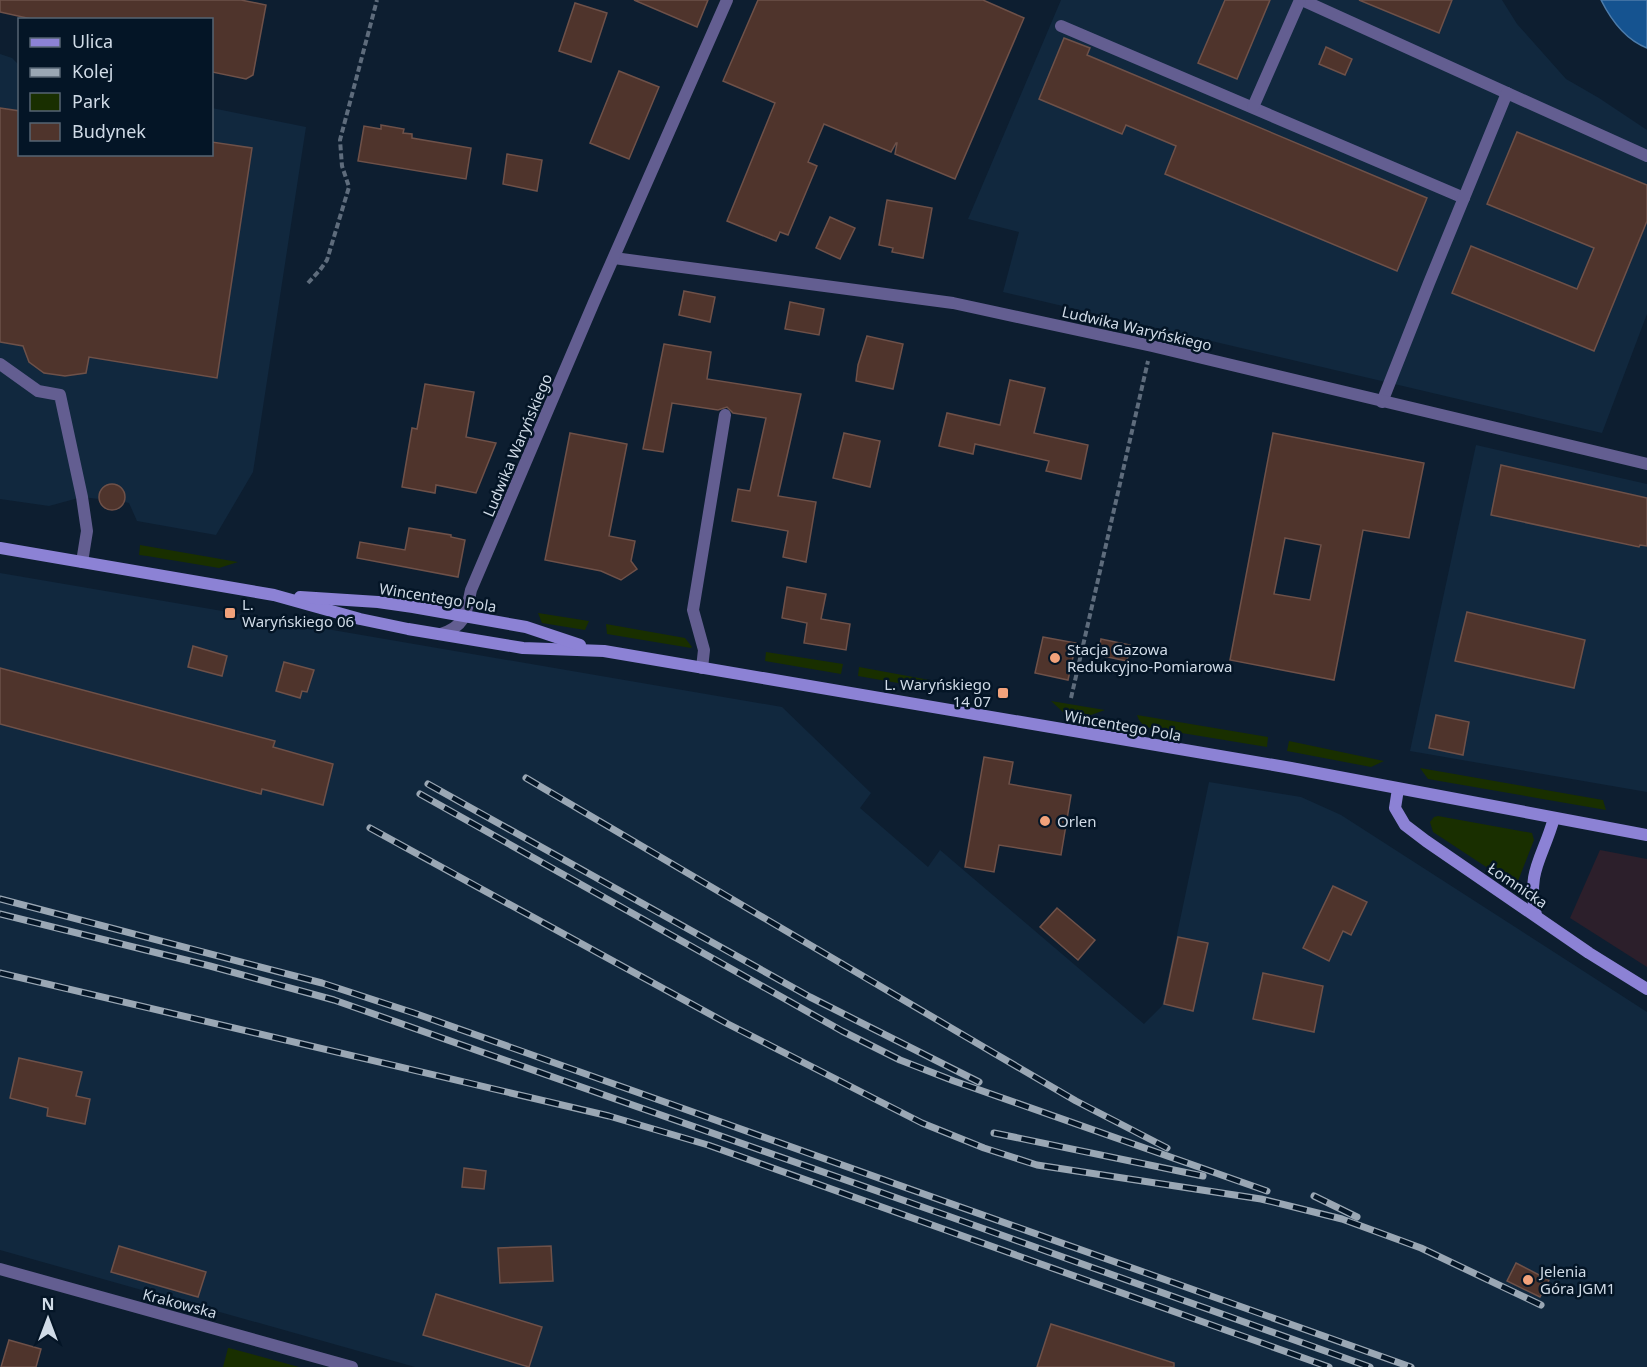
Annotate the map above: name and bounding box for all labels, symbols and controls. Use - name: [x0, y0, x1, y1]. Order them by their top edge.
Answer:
- legend: [18, 18, 213, 156]
- text: Ulica: [72, 29, 113, 53]
- text: Kolej: [72, 59, 113, 83]
- text: Park: [72, 89, 110, 113]
- text: Budynek: [72, 119, 146, 143]
- street label: Ludwika Waryńskiego: [1060, 301, 1214, 355]
- street label: Ludwika Waryńskiego: [478, 371, 556, 519]
- street label: Wincentego Pola: [378, 578, 498, 616]
- place label: L. Waryńskiego 06: [242, 594, 354, 631]
- marker: L. Waryńskiego 06: [223, 606, 237, 620]
- place label: Stacja Gazowa Redukcyjno-Pomiarowa: [1067, 639, 1233, 676]
- marker: Stacja Gazowa Redukcyjno-Pomiarowa: [1048, 651, 1062, 665]
- place label: L. Waryńskiego 14 07: [884, 674, 991, 711]
- marker: L. Waryńskiego 14 07: [996, 686, 1010, 700]
- street label: Wincentego Pola: [1063, 705, 1183, 745]
- place label: Orlen: [1057, 811, 1097, 831]
- marker: Orlen: [1038, 814, 1052, 828]
- street label: Łomnicka: [1484, 858, 1552, 912]
- place label: Jelenia Góra JGM1: [1538, 1261, 1615, 1298]
- marker: Jelenia Góra JGM1: [1521, 1273, 1535, 1287]
- street label: Krakowska: [141, 1284, 219, 1322]
- north arrow: [18, 1289, 78, 1349]
- text: N: [41, 1293, 55, 1315]

